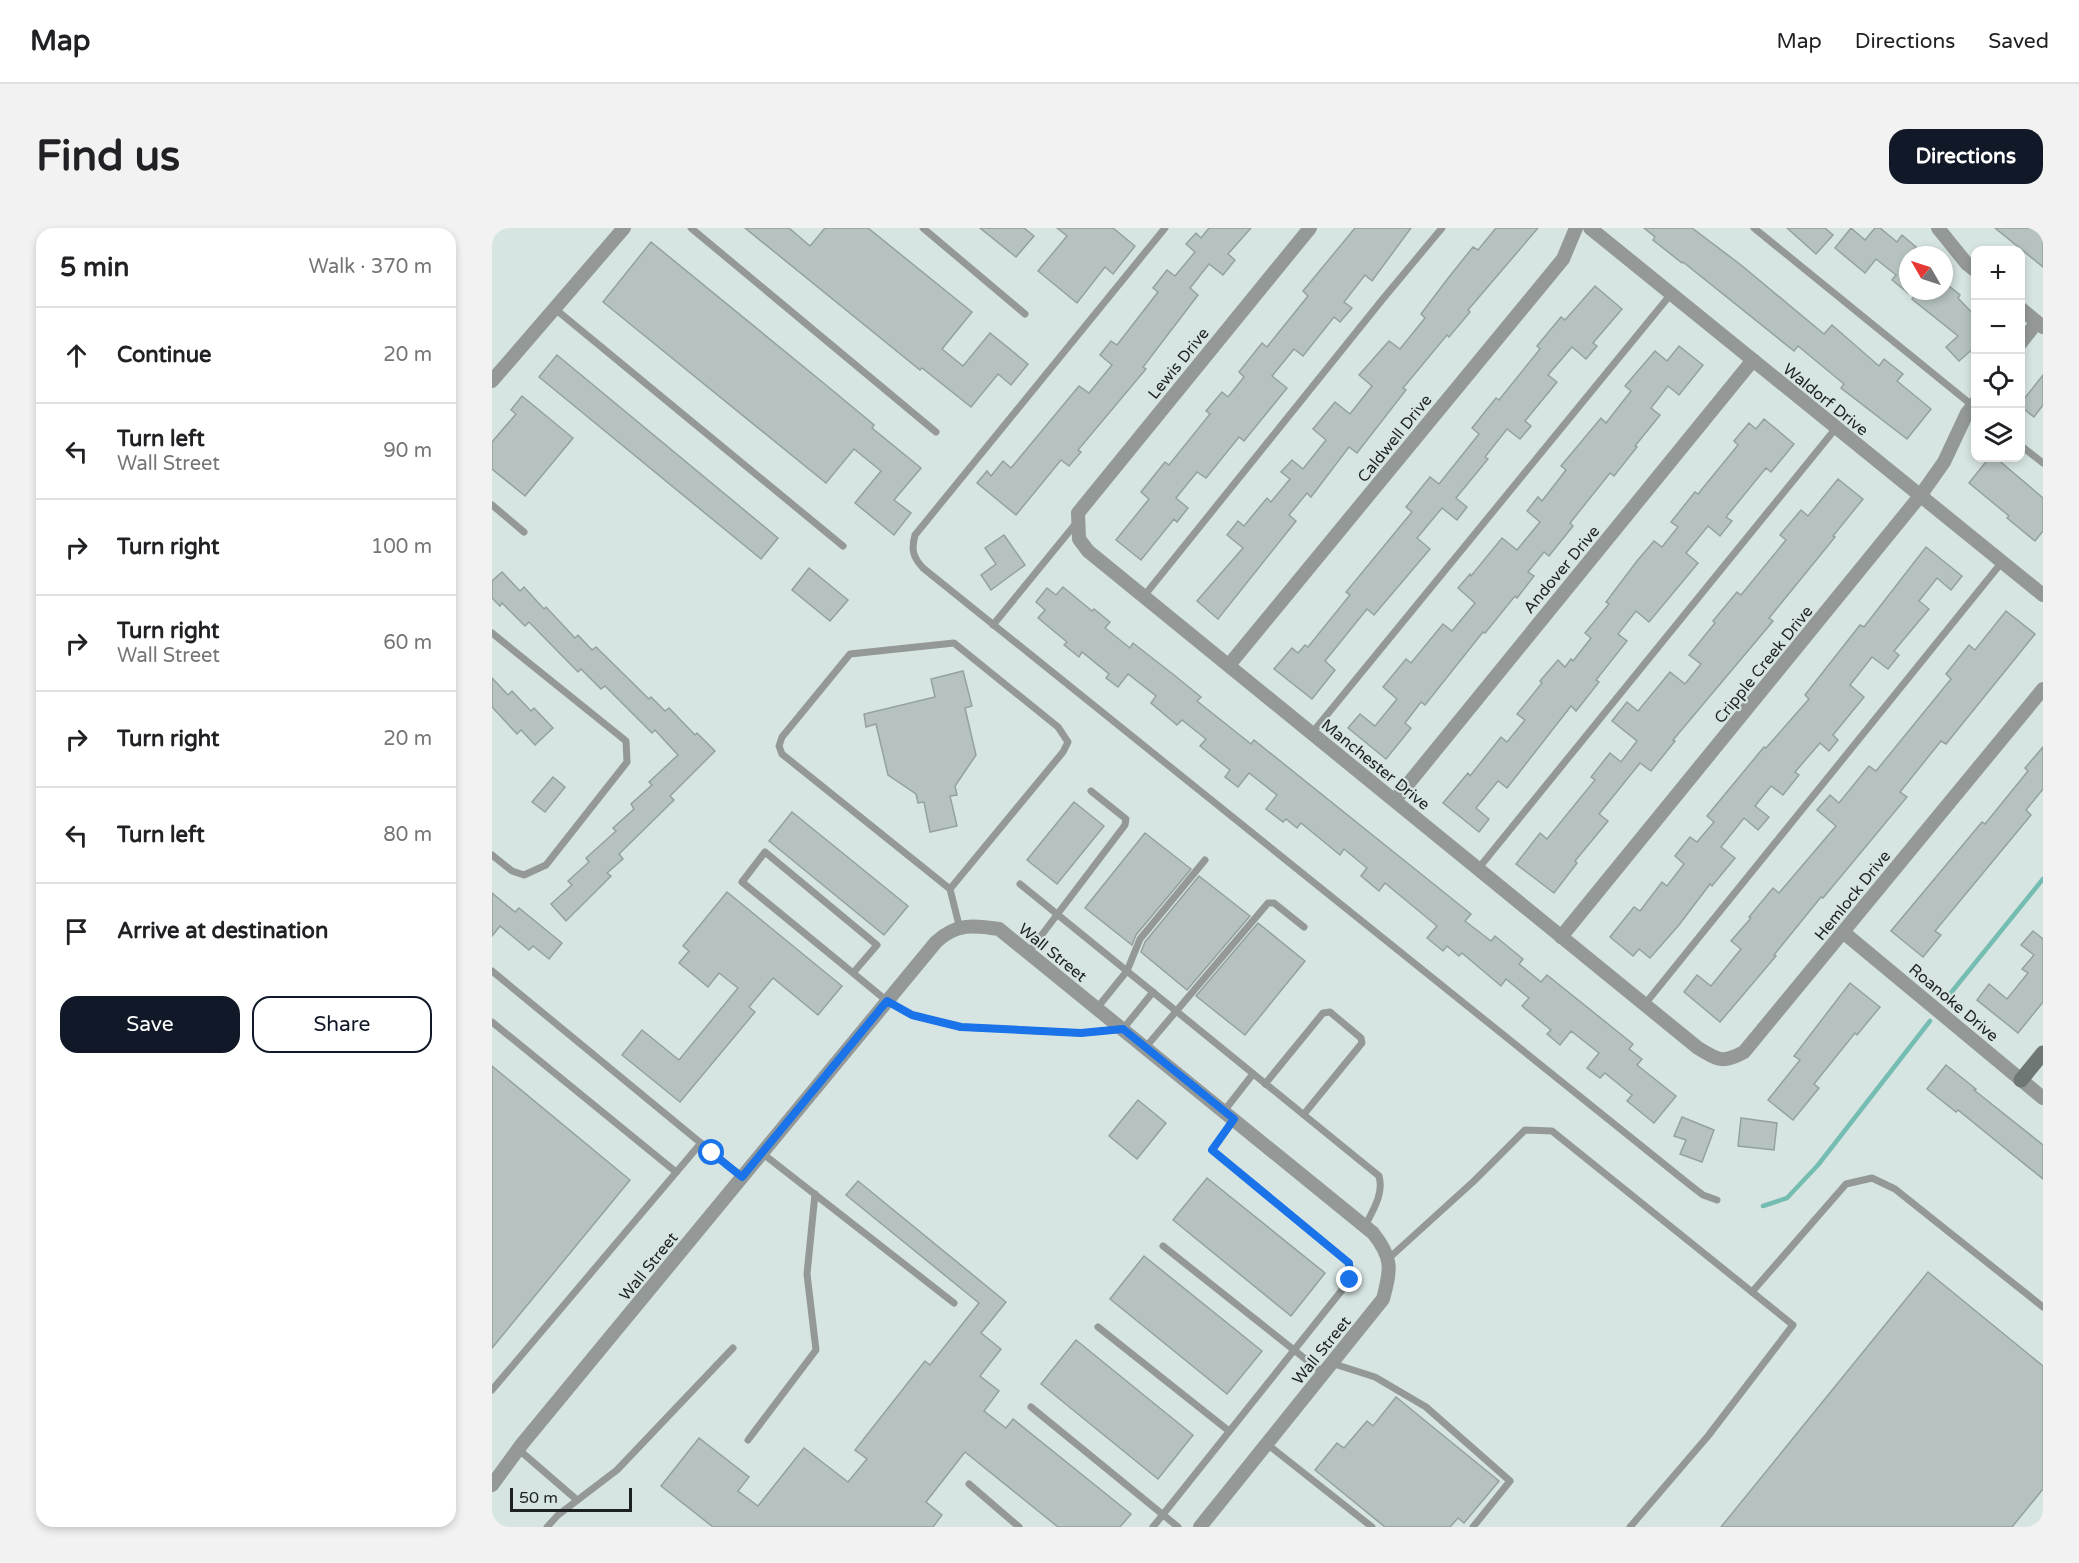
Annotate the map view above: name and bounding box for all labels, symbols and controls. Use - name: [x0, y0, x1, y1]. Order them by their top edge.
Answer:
- text: Map: [30, 24, 90, 58]
- text: Map: [1776, 29, 1822, 54]
- text: Directions: [1855, 29, 1955, 54]
- text: Saved: [1988, 29, 2049, 54]
- button: Directions: [1889, 129, 2043, 184]
- text: Find us: [36, 131, 180, 182]
- north arrow: [1899, 246, 1953, 300]
- map controls: [1971, 246, 2025, 462]
- button: +: [1971, 246, 2025, 300]
- text: 5 min: [60, 252, 129, 283]
- text: Walk · 370 m: [309, 255, 432, 279]
- button: −: [1971, 300, 2025, 354]
- street label: Lewis Drive: [1144, 324, 1214, 403]
- icon: ahead: [60, 339, 93, 372]
- text: Continue: [117, 342, 212, 368]
- text: 20 m: [383, 343, 432, 367]
- button: locate: [1971, 354, 2025, 408]
- street label: Waldorf Drive: [1779, 359, 1872, 440]
- street label: Caldwell Drive: [1353, 391, 1436, 487]
- button: layers: [1971, 408, 2025, 462]
- text: Turn left: [117, 426, 205, 452]
- icon: left: [60, 435, 93, 468]
- text: 90 m: [383, 439, 432, 463]
- text: Wall Street: [117, 452, 220, 476]
- street label: Andover Drive: [1519, 522, 1604, 618]
- icon: right: [60, 531, 93, 564]
- text: Turn right: [117, 534, 219, 560]
- text: 100 m: [371, 535, 432, 559]
- street label: Cripple Creek Drive: [1710, 602, 1817, 728]
- text: Turn right: [117, 618, 219, 644]
- icon: right: [60, 627, 93, 660]
- text: 60 m: [383, 631, 432, 655]
- text: Wall Street: [117, 644, 220, 668]
- street label: Manchester Drive: [1317, 715, 1434, 815]
- icon: right: [60, 723, 93, 756]
- text: Turn right: [117, 726, 219, 752]
- text: 20 m: [383, 727, 432, 751]
- icon: left: [60, 819, 93, 852]
- text: Turn left: [117, 822, 205, 848]
- text: 80 m: [383, 823, 432, 847]
- street label: Hemlock Drive: [1810, 847, 1895, 945]
- icon: arrive: [60, 915, 93, 948]
- text: Arrive at destination: [117, 918, 328, 944]
- street label: Wall Street: [1014, 919, 1091, 986]
- street label: Roanoke Drive: [1904, 959, 2002, 1046]
- button: Save: [60, 996, 240, 1053]
- button: Share: [252, 996, 432, 1053]
- route start: [698, 1139, 724, 1165]
- street label: Wall Street: [615, 1228, 682, 1305]
- route end: [1336, 1266, 1362, 1292]
- street label: Wall Street: [1288, 1312, 1355, 1389]
- scale bar: [510, 1485, 632, 1512]
- text: 50 m: [519, 1488, 558, 1508]

